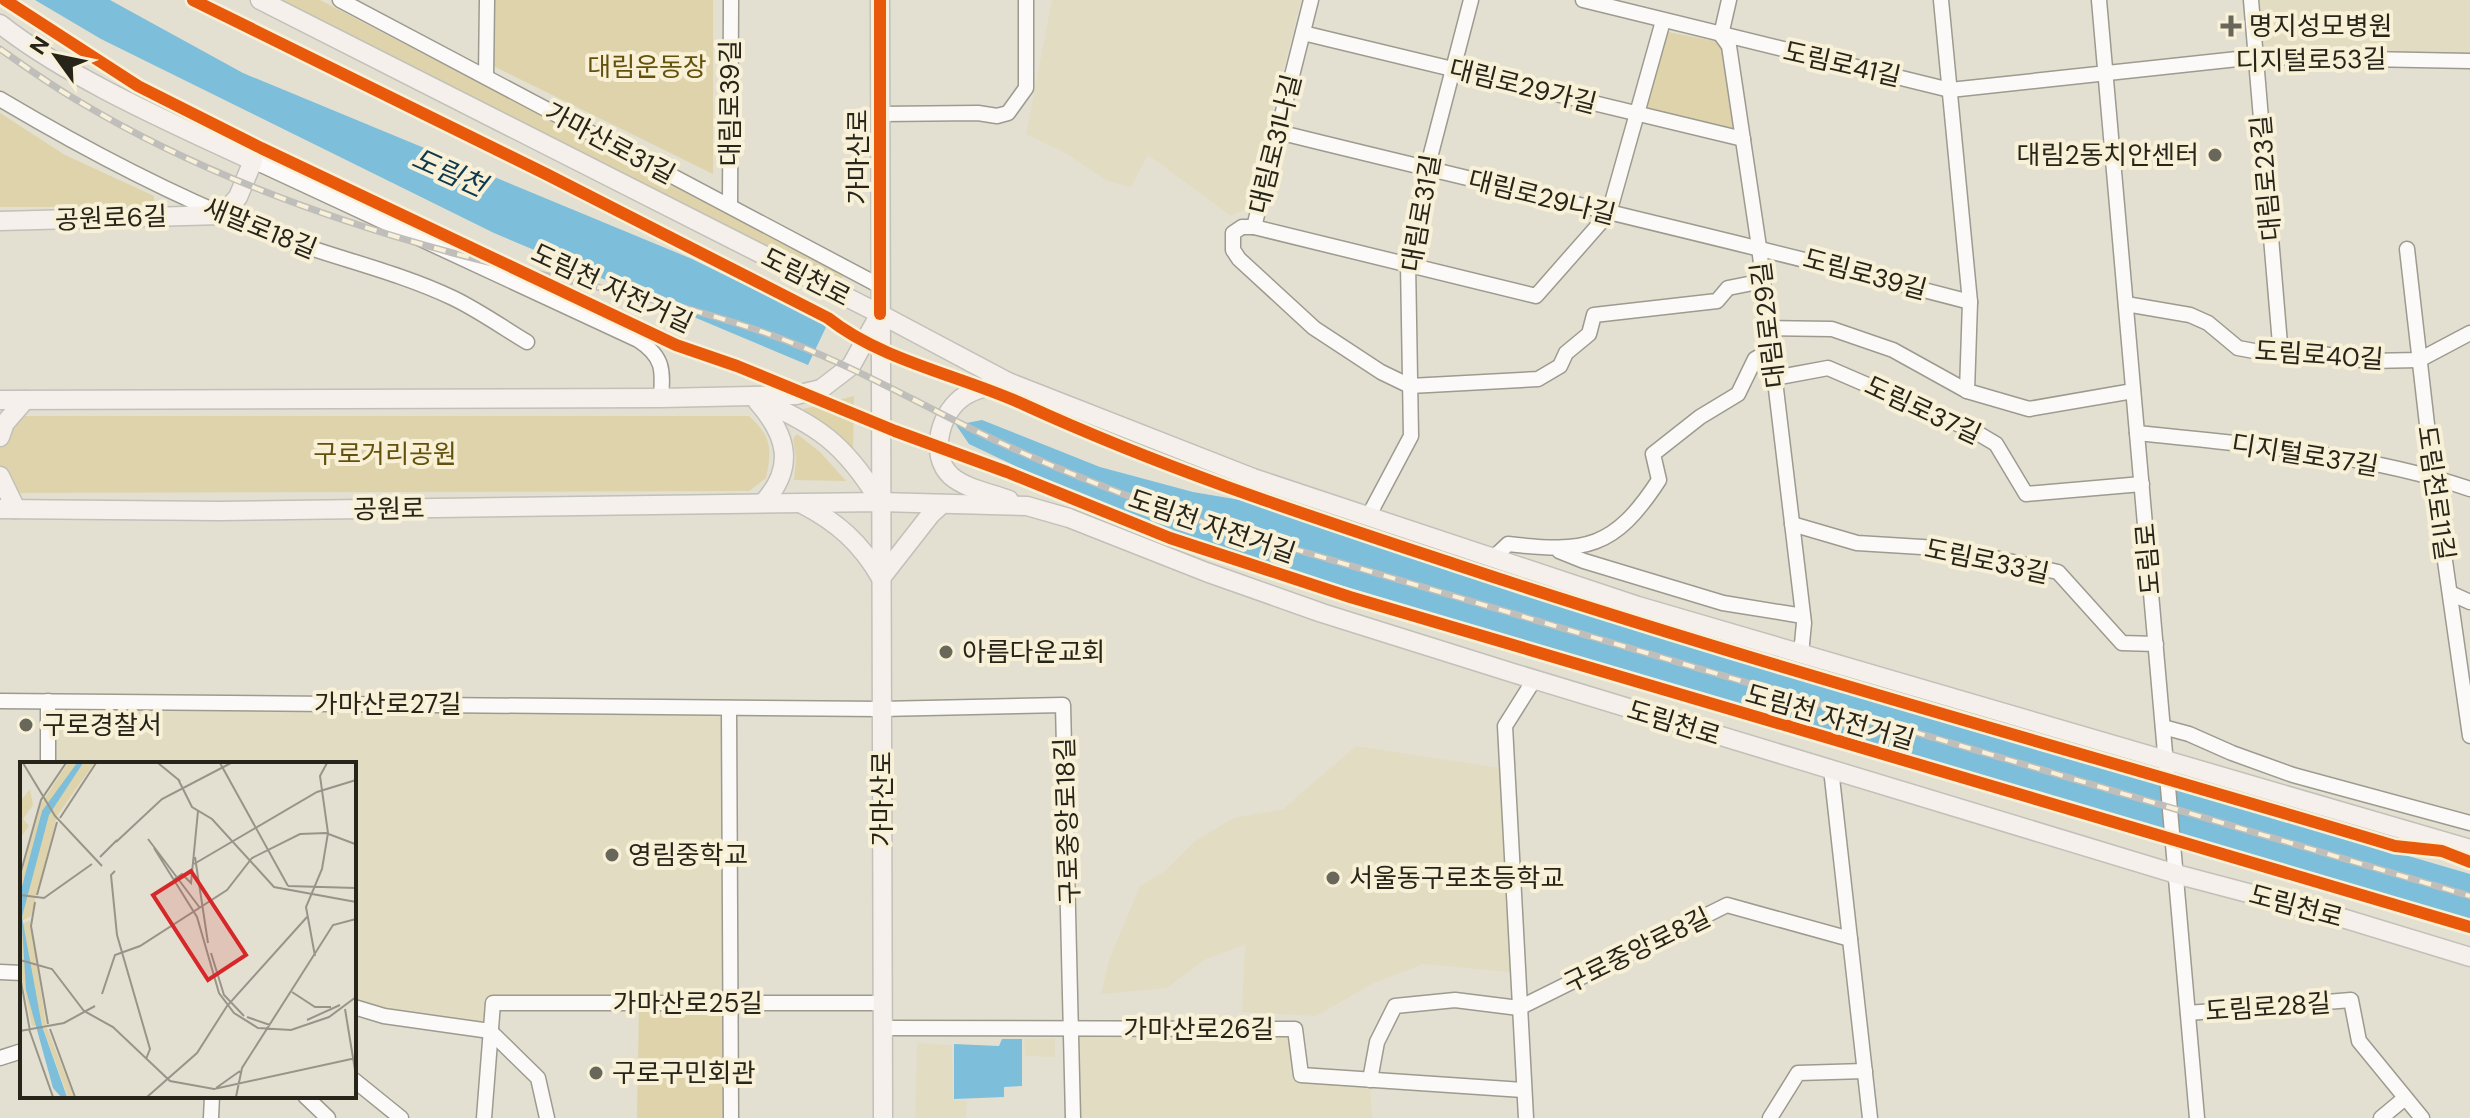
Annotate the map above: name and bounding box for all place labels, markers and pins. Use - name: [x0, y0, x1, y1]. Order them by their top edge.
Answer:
- place label: 명지성모병원: [2249, 9, 2393, 43]
- marker: 명지성모병원: [2220, 15, 2242, 37]
- place label: 대림2동치안센터: [2017, 138, 2199, 172]
- marker: 대림2동치안센터: [2206, 146, 2224, 164]
- place label: 아름다운교회: [962, 635, 1106, 669]
- marker: 아름다운교회: [937, 643, 955, 661]
- place label: 구로경찰서: [42, 708, 162, 742]
- marker: 구로경찰서: [17, 716, 35, 734]
- place label: 영림중학교: [628, 838, 748, 872]
- marker: 영림중학교: [603, 846, 621, 864]
- place label: 서울동구로초등학교: [1349, 861, 1564, 895]
- marker: 서울동구로초등학교: [1324, 869, 1342, 887]
- place label: 구로구민회관: [612, 1056, 756, 1090]
- marker: 구로구민회관: [587, 1064, 605, 1082]

